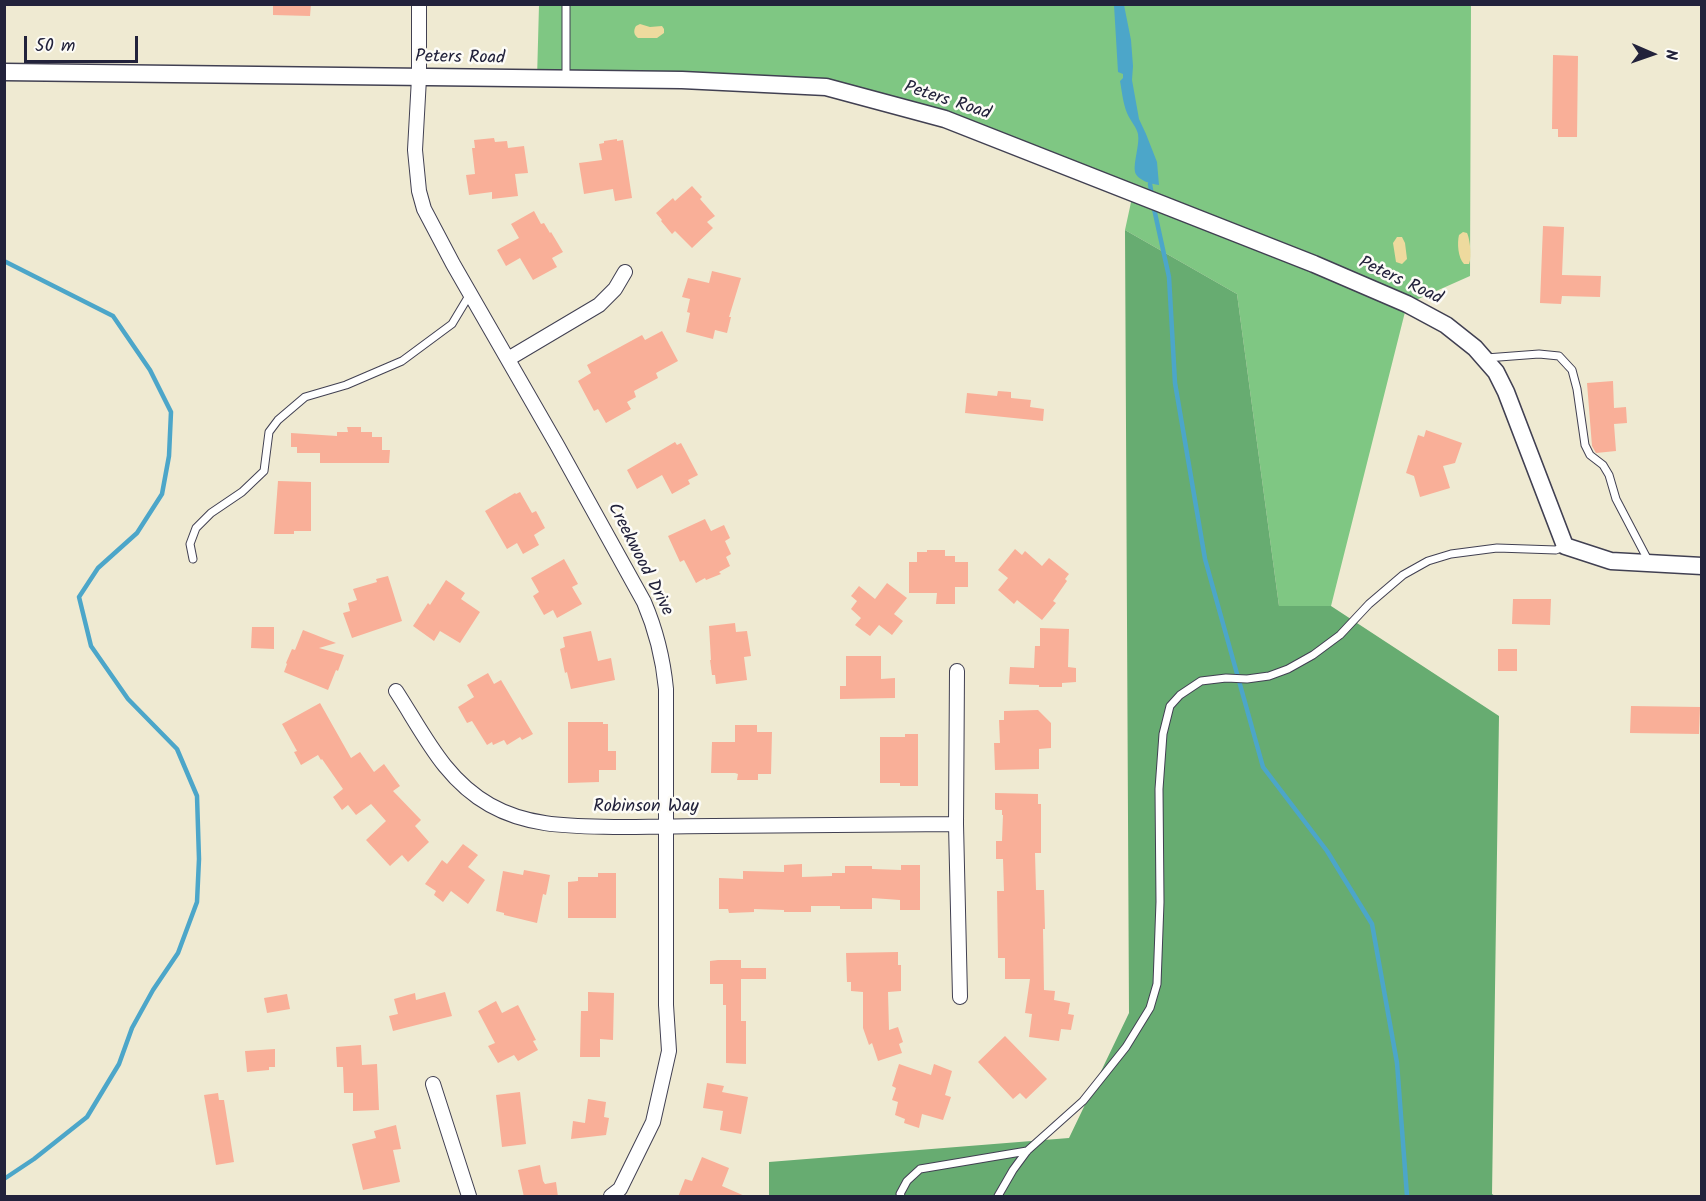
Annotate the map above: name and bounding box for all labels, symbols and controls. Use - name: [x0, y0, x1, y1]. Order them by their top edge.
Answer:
- scale bar: [27, 24, 141, 62]
- north arrow: [1622, 24, 1682, 84]
- text: 50 m: [35, 32, 75, 61]
- street label: Peters Road: [415, 47, 505, 71]
- text: N: [1658, 49, 1683, 60]
- street label: Peters Road: [901, 78, 993, 126]
- street label: Peters Road: [1355, 253, 1445, 311]
- street label: Creekwood Drive: [601, 500, 677, 620]
- street label: Robinson Way: [593, 797, 699, 819]

